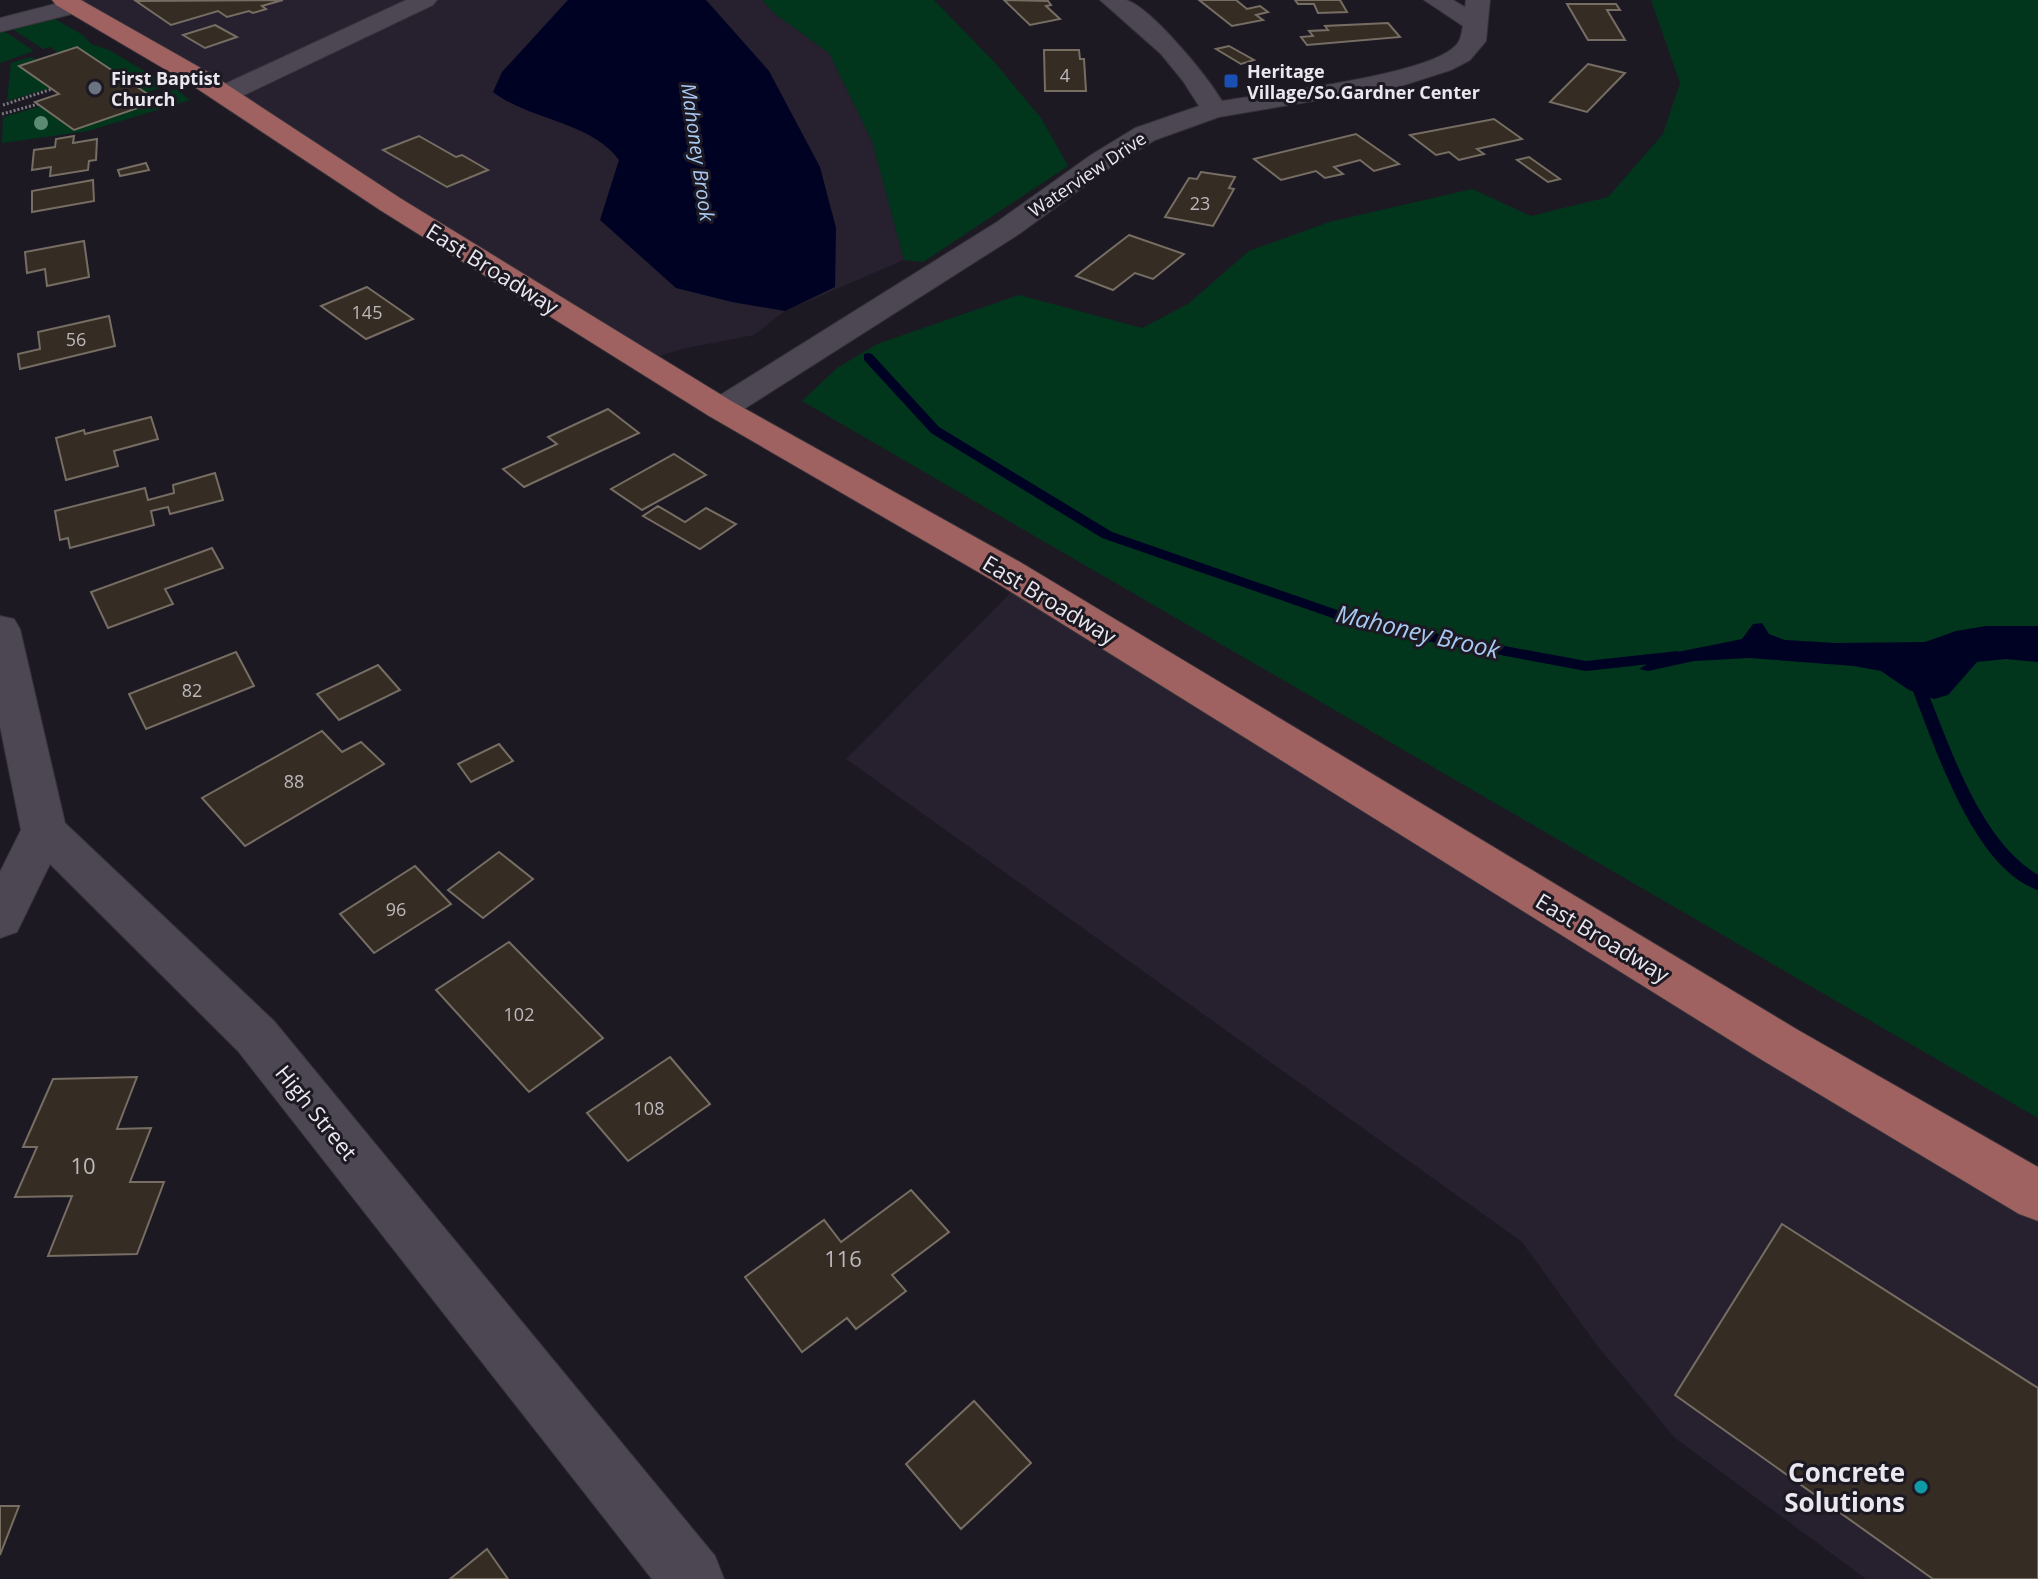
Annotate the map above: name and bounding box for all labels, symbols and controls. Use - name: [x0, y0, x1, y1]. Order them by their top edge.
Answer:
- place label: Heritage Village/So.Gardner Center: [1247, 59, 1480, 104]
- house number: 4: [1060, 63, 1070, 87]
- place label: First Baptist Church: [111, 66, 221, 111]
- marker: Heritage Village/So.Gardner Center: [1222, 72, 1240, 90]
- marker: First Baptist Church: [86, 79, 104, 97]
- water label: Mahoney Brook: [675, 81, 721, 224]
- street label: Waterview Drive: [1024, 126, 1150, 222]
- house number: 23: [1190, 191, 1210, 215]
- street label: East Broadway: [421, 215, 566, 321]
- house number: 145: [352, 300, 382, 324]
- house number: 56: [66, 327, 86, 351]
- street label: East Broadway: [978, 547, 1123, 651]
- water label: Mahoney Brook: [1333, 596, 1504, 666]
- house number: 82: [182, 678, 202, 702]
- house number: 88: [284, 769, 304, 793]
- street label: East Broadway: [1531, 885, 1676, 989]
- house number: 96: [386, 897, 406, 921]
- house number: 102: [504, 1002, 534, 1026]
- street label: High Street: [269, 1058, 365, 1166]
- house number: 108: [634, 1096, 664, 1120]
- house number: 10: [70, 1150, 96, 1180]
- house number: 116: [824, 1243, 862, 1273]
- place label: Concrete Solutions: [1784, 1454, 1905, 1520]
- marker: Concrete Solutions: [1912, 1478, 1930, 1496]

